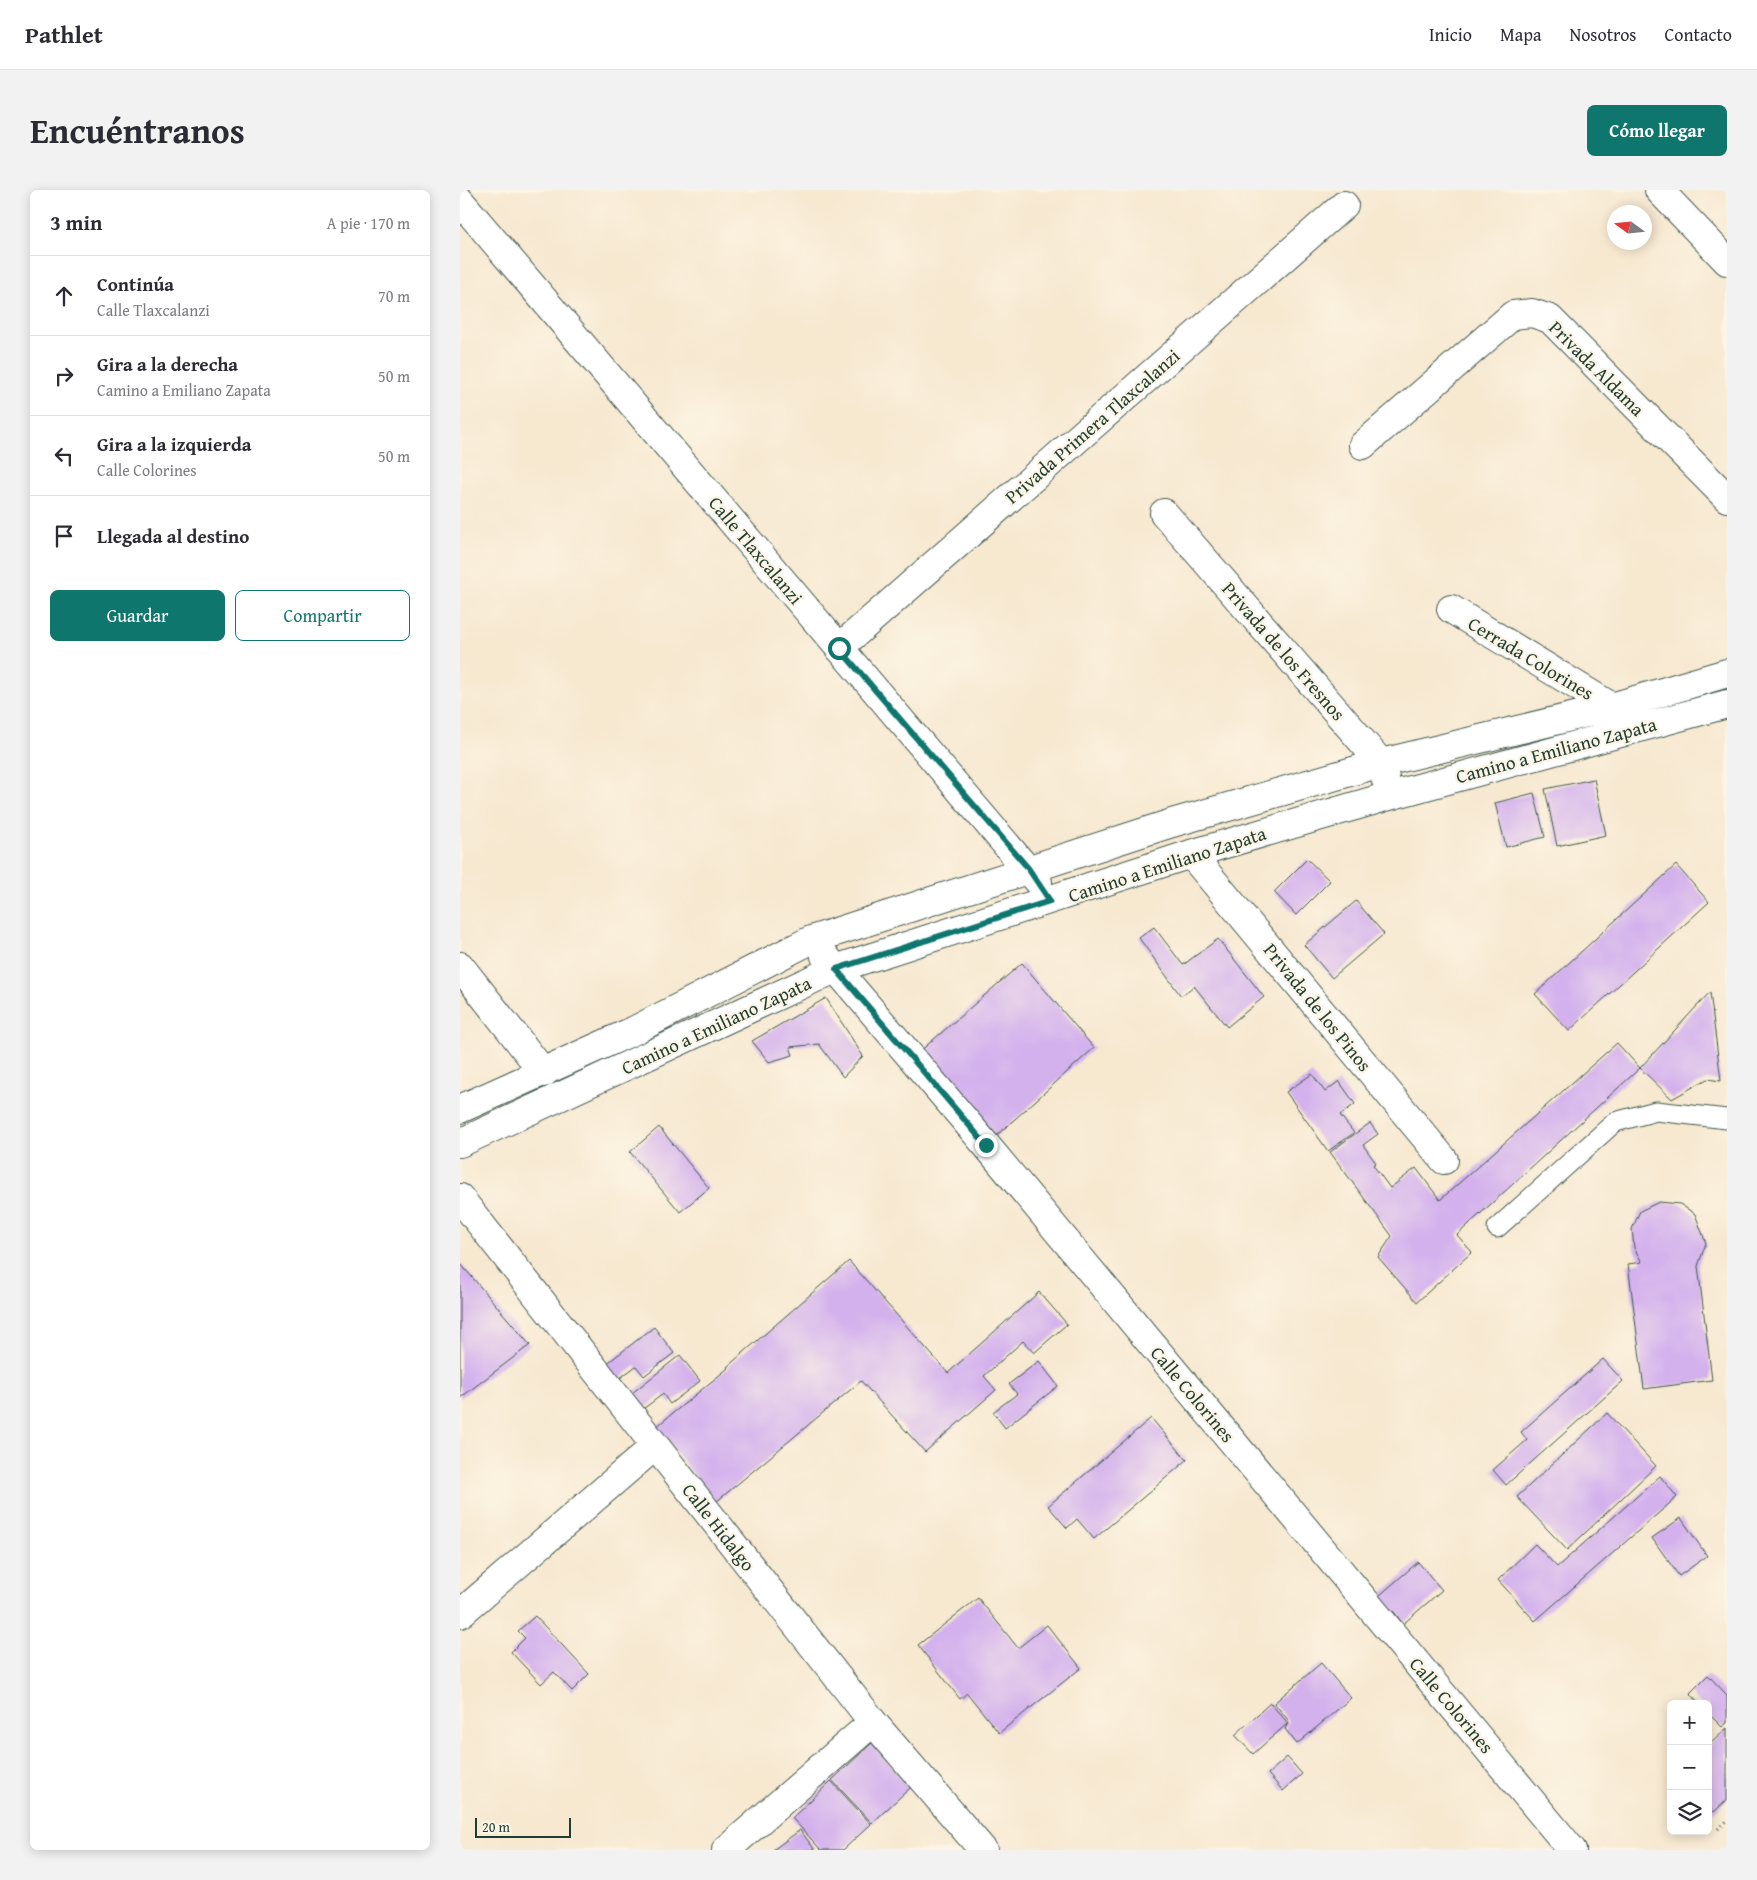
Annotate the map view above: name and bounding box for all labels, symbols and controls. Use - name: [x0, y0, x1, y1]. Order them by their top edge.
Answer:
- text: Pathlet: [25, 17, 103, 52]
- text: Inicio: [1429, 21, 1472, 48]
- text: Mapa: [1500, 21, 1541, 48]
- text: Nosotros: [1569, 21, 1637, 48]
- text: Contacto: [1665, 21, 1732, 48]
- text: Encuéntranos: [30, 105, 245, 156]
- button: Cómo llegar: [1587, 105, 1727, 156]
- north arrow: [1607, 205, 1652, 250]
- text: 3 min: [50, 207, 102, 238]
- text: A pie · 170 m: [327, 211, 410, 235]
- text: Continúa: [97, 270, 174, 298]
- icon: ahead: [50, 282, 78, 310]
- text: 70 m: [378, 284, 410, 308]
- text: Calle Tlaxcalanzi: [97, 298, 210, 322]
- street label: Privada Aldama: [1543, 314, 1651, 422]
- street label: Privada Primera Tlaxcalanzi: [998, 342, 1186, 510]
- text: Gira a la derecha: [97, 350, 238, 378]
- icon: right: [50, 362, 78, 390]
- text: 50 m: [378, 364, 410, 388]
- text: Camino a Emiliano Zapata: [97, 378, 271, 402]
- text: Gira a la izquierda: [97, 430, 252, 458]
- icon: left: [50, 442, 78, 470]
- text: 50 m: [378, 444, 410, 468]
- text: Calle Colorines: [97, 458, 197, 482]
- street label: Calle Tlaxcalanzi: [702, 490, 810, 610]
- icon: arrive: [50, 522, 78, 550]
- text: Llegada al destino: [97, 522, 249, 550]
- street label: Privada de los Fresnos: [1216, 575, 1352, 727]
- button: Guardar: [50, 590, 225, 641]
- button: Compartir: [235, 590, 410, 641]
- street label: Cerrada Colorines: [1463, 609, 1599, 707]
- route start: [828, 637, 851, 660]
- street label: Camino a Emiliano Zapata: [1453, 710, 1659, 790]
- street label: Camino a Emiliano Zapata: [1064, 819, 1270, 909]
- street label: Privada de los Pinos: [1257, 937, 1379, 1077]
- street label: Camino a Emiliano Zapata: [616, 969, 816, 1081]
- route end: [975, 1134, 998, 1157]
- street label: Calle Colorines: [1144, 1340, 1242, 1448]
- street label: Calle Hidalgo: [676, 1477, 762, 1577]
- street label: Calle Colorines: [1403, 1651, 1501, 1759]
- map controls: [1667, 1700, 1712, 1835]
- button: +: [1667, 1700, 1712, 1745]
- button: −: [1667, 1745, 1712, 1790]
- button: layers: [1667, 1790, 1712, 1835]
- scale bar: [475, 1815, 571, 1838]
- text: 20 m: [482, 1817, 510, 1837]

